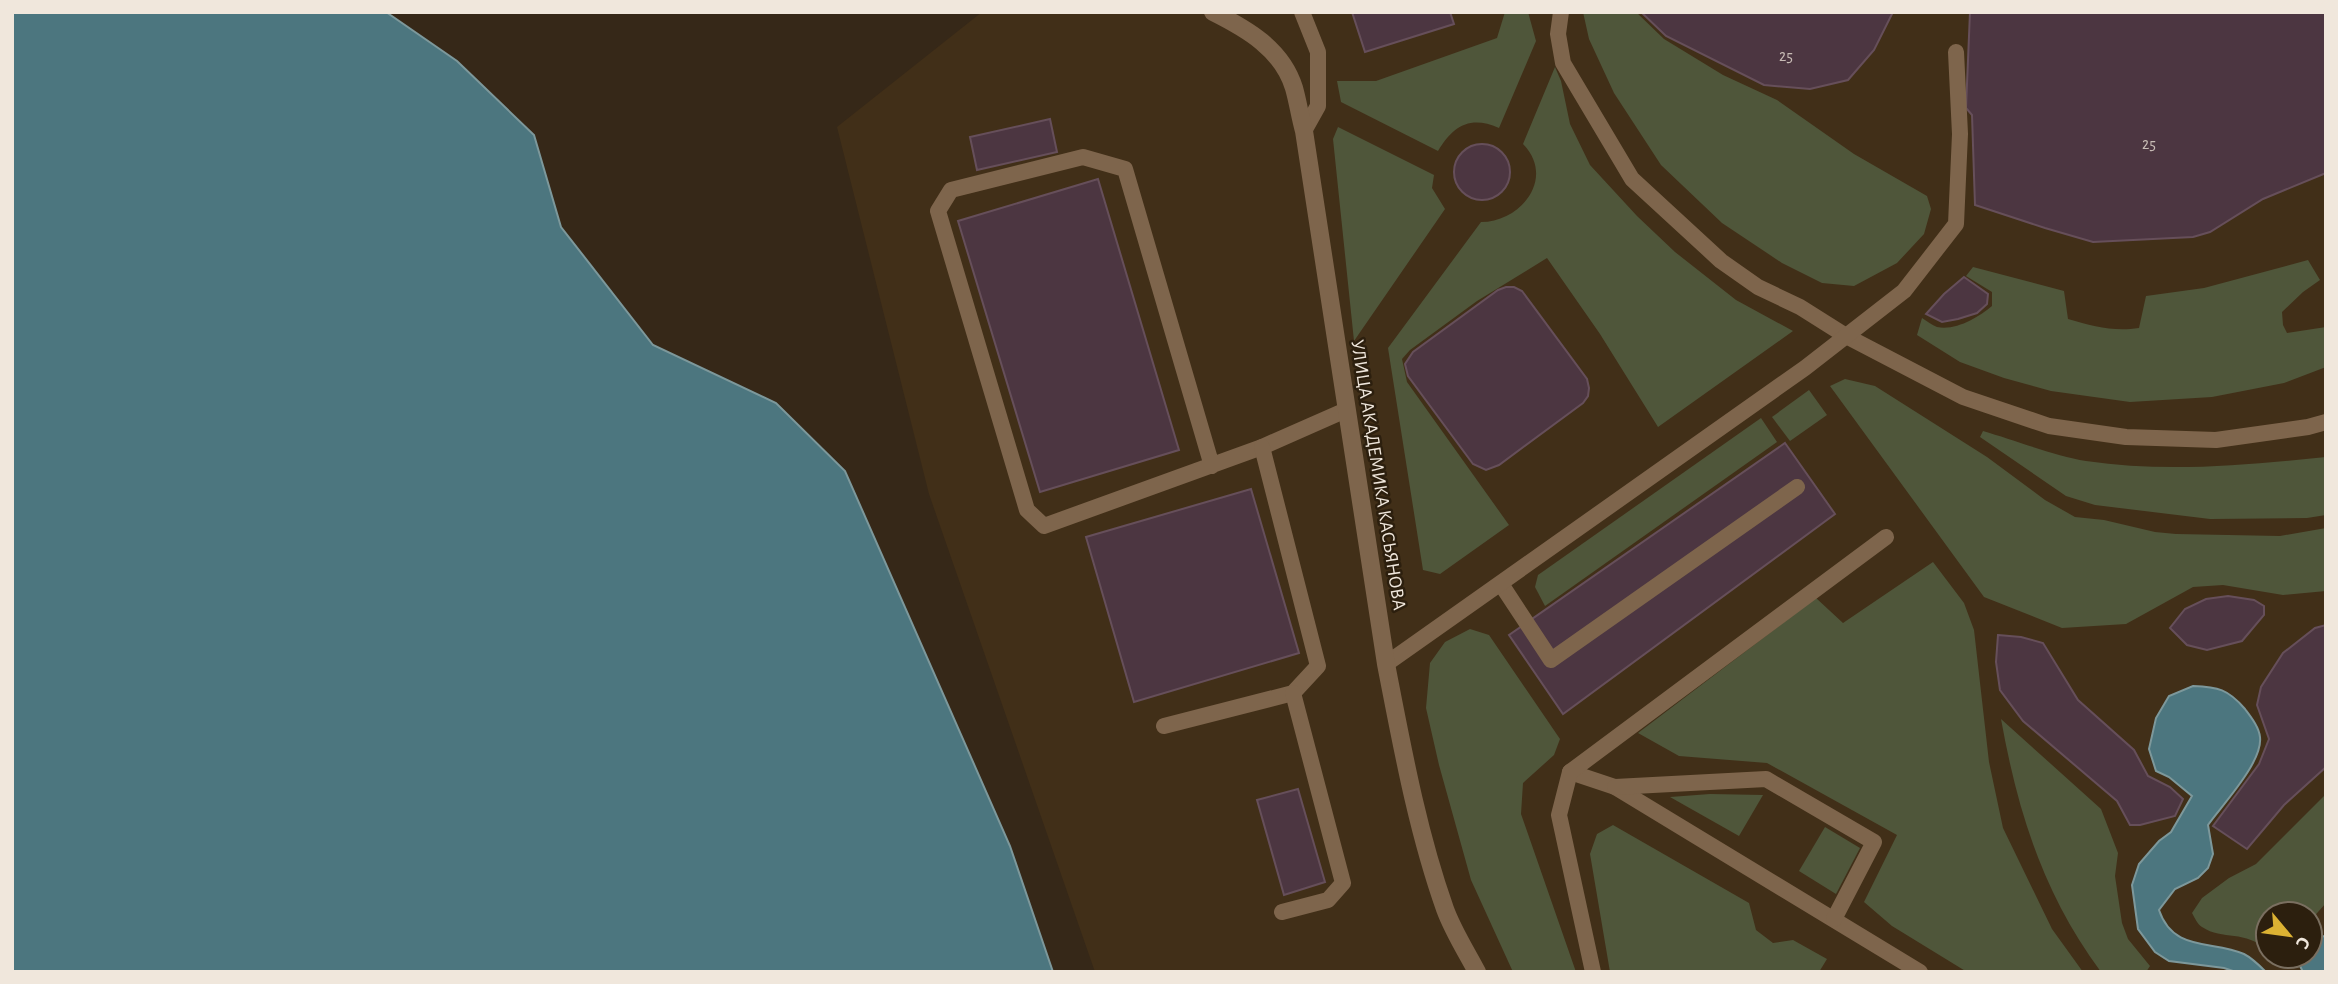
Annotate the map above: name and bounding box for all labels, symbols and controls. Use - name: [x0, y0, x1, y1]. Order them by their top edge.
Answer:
- house number: 25: [1779, 48, 1793, 64]
- house number: 25: [2142, 136, 2156, 152]
- street label: УЛИЦА АКАДЕМИКА КАСЬЯНОВА: [1347, 338, 1409, 612]
- north arrow: [2254, 900, 2324, 970]
- text: С: [2292, 933, 2313, 952]

